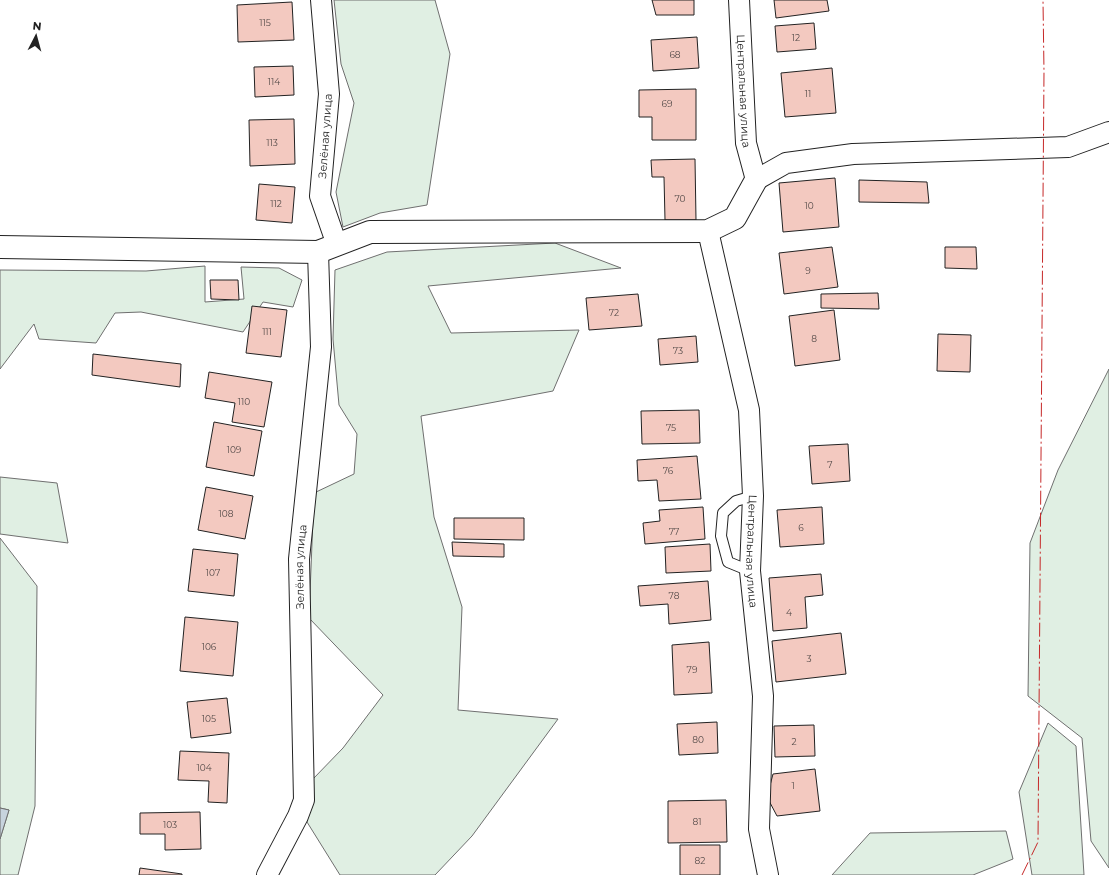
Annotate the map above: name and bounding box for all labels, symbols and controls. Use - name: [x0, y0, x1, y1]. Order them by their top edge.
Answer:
- north arrow: [16, 16, 56, 56]
- house number: 115: [259, 17, 271, 28]
- text: N: [32, 19, 42, 33]
- house number: 12: [792, 32, 800, 43]
- street label: Центральная улица: [734, 34, 754, 149]
- house number: 68: [669, 49, 681, 60]
- house number: 114: [268, 76, 280, 87]
- house number: 11: [805, 88, 811, 99]
- street label: Зелёная улица: [315, 93, 335, 179]
- house number: 69: [662, 98, 673, 109]
- house number: 113: [266, 137, 278, 148]
- house number: 70: [674, 193, 686, 204]
- house number: 112: [270, 198, 282, 209]
- house number: 10: [804, 200, 814, 211]
- house number: 9: [805, 265, 811, 276]
- house number: 72: [609, 307, 619, 318]
- house number: 111: [262, 326, 272, 337]
- house number: 8: [811, 333, 817, 344]
- house number: 73: [673, 345, 683, 356]
- house number: 110: [238, 396, 250, 407]
- house number: 75: [666, 422, 676, 433]
- house number: 109: [227, 444, 242, 455]
- house number: 7: [827, 459, 833, 470]
- house number: 76: [663, 465, 674, 476]
- street label: Центральная улица: [743, 494, 761, 608]
- house number: 108: [219, 508, 234, 519]
- house number: 6: [798, 522, 804, 533]
- street label: Зелёная улица: [292, 524, 310, 609]
- house number: 77: [669, 526, 679, 537]
- house number: 107: [206, 567, 220, 578]
- house number: 78: [669, 590, 680, 601]
- house number: 4: [786, 607, 792, 618]
- house number: 106: [202, 641, 217, 652]
- house number: 3: [806, 653, 812, 664]
- house number: 79: [687, 664, 698, 675]
- house number: 105: [202, 713, 216, 724]
- house number: 80: [692, 734, 704, 745]
- house number: 2: [791, 736, 797, 747]
- house number: 104: [196, 762, 212, 773]
- house number: 1: [791, 780, 795, 791]
- house number: 81: [693, 816, 702, 827]
- house number: 103: [163, 819, 177, 830]
- house number: 82: [695, 855, 705, 866]

